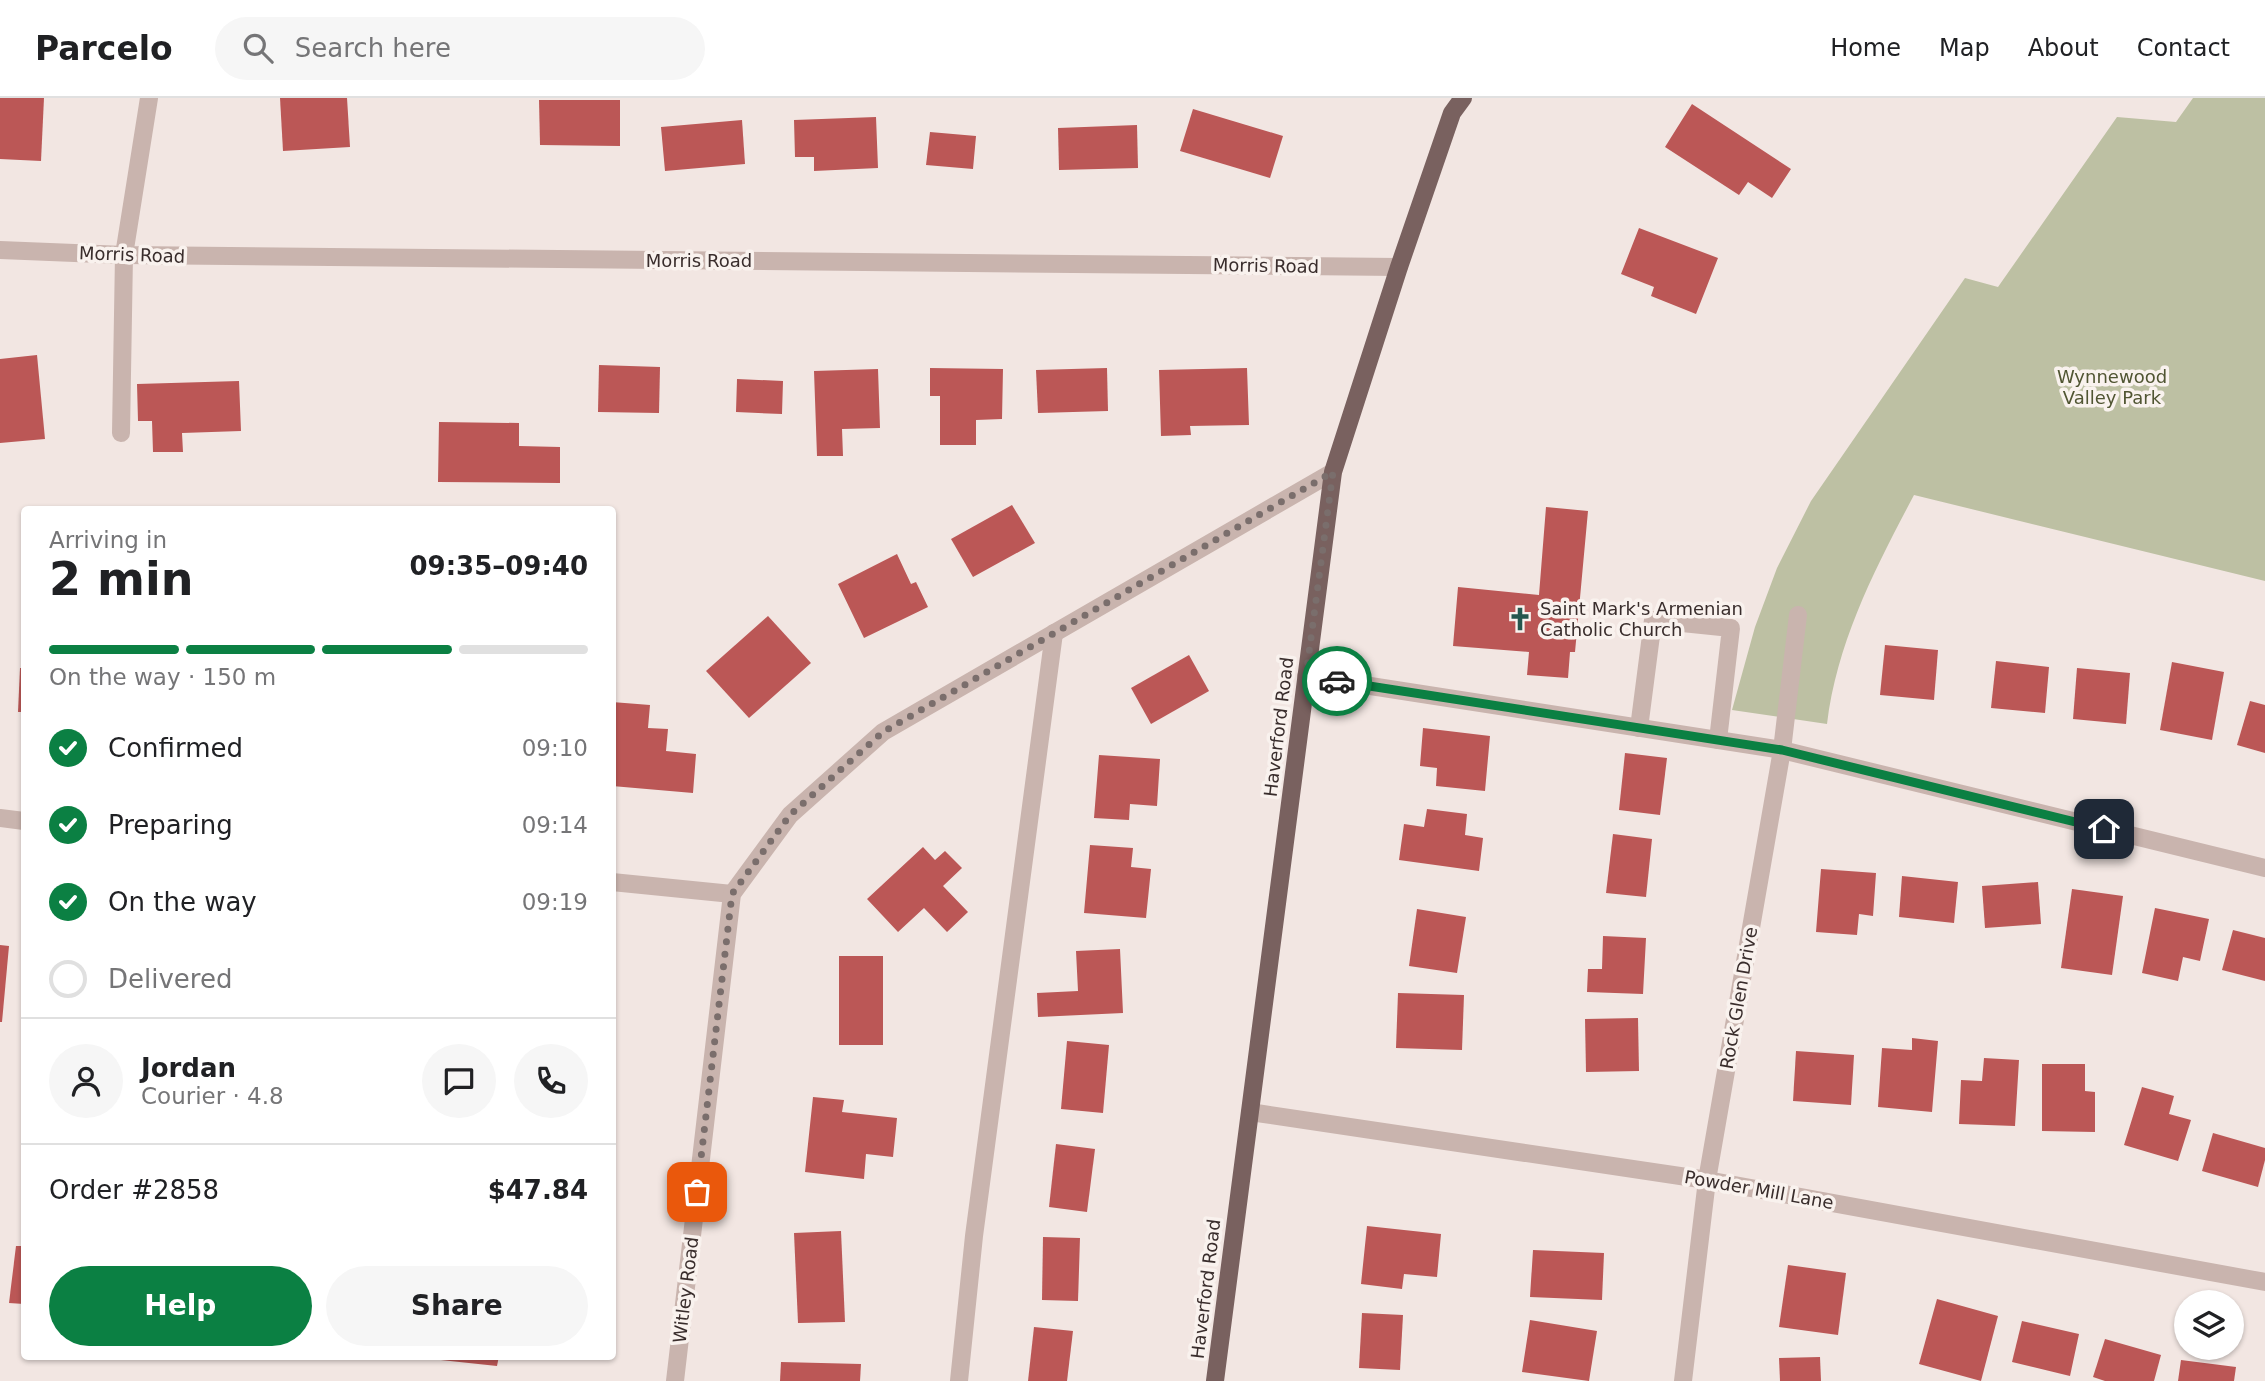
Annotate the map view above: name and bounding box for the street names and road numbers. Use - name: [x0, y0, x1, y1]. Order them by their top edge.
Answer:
- street label: Morris Road: [79, 242, 185, 267]
- street label: Morris Road: [646, 250, 752, 271]
- street label: Morris Road: [1213, 254, 1319, 277]
- street label: Haverford Road: [1260, 656, 1297, 798]
- street label: Rock Glen Drive: [1716, 925, 1761, 1071]
- street label: Powder Mill Lane: [1683, 1166, 1835, 1213]
- street label: Haverford Road: [1187, 1218, 1224, 1360]
- street label: Witley Road: [669, 1236, 702, 1344]

